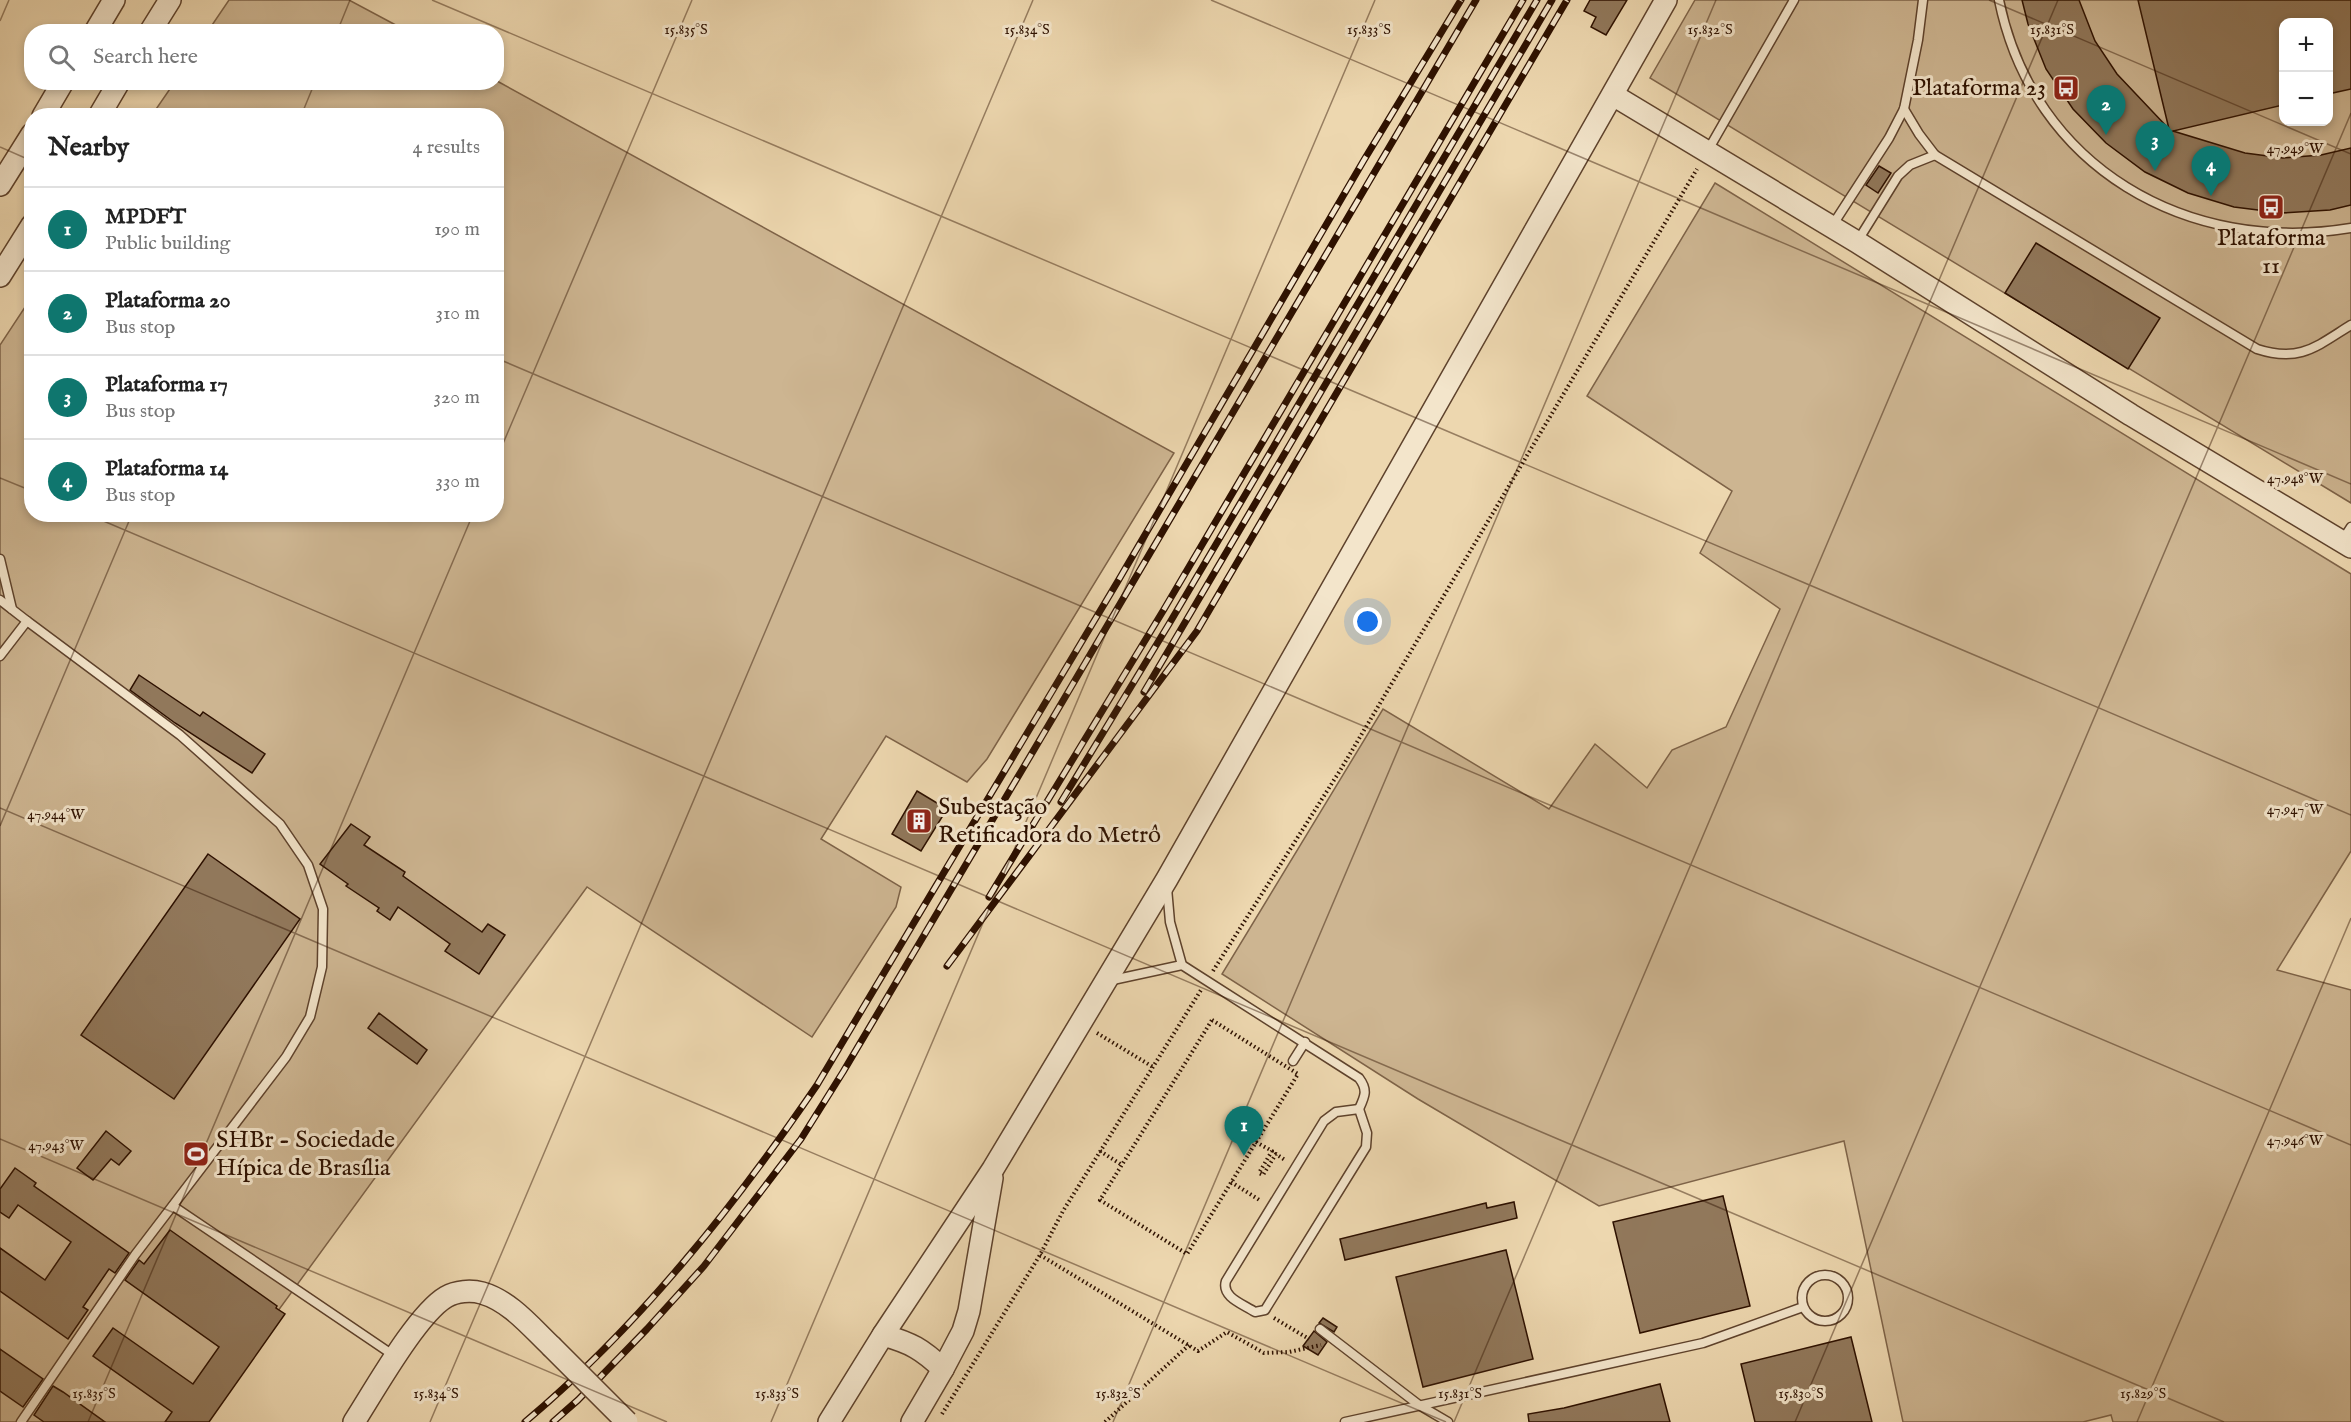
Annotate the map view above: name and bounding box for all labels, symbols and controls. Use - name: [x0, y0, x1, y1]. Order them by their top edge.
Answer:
- map controls: [2279, 18, 2333, 126]
- button: +: [2279, 18, 2333, 72]
- text: 15.835°S: [664, 20, 708, 39]
- text: 15.834°S: [1004, 20, 1050, 39]
- text: 15.833°S: [1347, 20, 1391, 39]
- text: 15.832°S: [1687, 20, 1733, 39]
- text: 15.831°S: [2030, 20, 2074, 39]
- search box: [24, 24, 504, 90]
- icon: search: [45, 41, 78, 74]
- text: Search here: [93, 43, 198, 71]
- button: −: [2279, 72, 2333, 126]
- place label: Plataforma 23: [1912, 73, 2046, 104]
- bus stop icon: Plataforma 23: [2051, 73, 2081, 103]
- pin: 2: [2086, 86, 2126, 135]
- pin: 3: [2136, 122, 2174, 171]
- text: Nearby: [48, 131, 129, 164]
- text: 4 results: [413, 135, 480, 160]
- text: 47.949°W: [2267, 139, 2324, 158]
- pin: 4: [2192, 146, 2230, 196]
- bus stop icon: Plataforma 11: [2256, 192, 2286, 222]
- text: MPDFT: [105, 203, 186, 231]
- text: 1: [64, 217, 71, 242]
- text: 190 m: [434, 217, 480, 242]
- place label: Plataforma 11: [2217, 223, 2326, 282]
- text: Public building: [105, 231, 230, 256]
- text: Plataforma 20: [105, 287, 230, 315]
- text: 2: [63, 301, 72, 326]
- text: 310 m: [436, 301, 480, 326]
- text: Bus stop: [105, 315, 175, 340]
- text: Plataforma 17: [105, 371, 228, 399]
- text: 3: [64, 385, 71, 410]
- text: 320 m: [434, 385, 480, 410]
- text: Bus stop: [105, 399, 175, 424]
- text: Plataforma 14: [105, 455, 228, 483]
- text: 4: [63, 469, 72, 494]
- text: 330 m: [435, 469, 480, 494]
- text: 47.948°W: [2267, 469, 2324, 488]
- text: Bus stop: [105, 483, 175, 508]
- your location: [1353, 607, 1382, 636]
- place label: Subestação Retificadora do Metrô: [938, 792, 1161, 851]
- text: 47.947°W: [2267, 800, 2324, 819]
- text: 47.944°W: [27, 805, 85, 824]
- building icon: Subestação Retificadora do Metrô: [904, 806, 934, 836]
- pin: 1: [1224, 1106, 1264, 1156]
- place label: SHBr - Sociedade Hípica de Brasília: [216, 1125, 395, 1184]
- text: 47.946°W: [2267, 1131, 2324, 1150]
- text: 47.943°W: [28, 1136, 84, 1155]
- sports icon: SHBr - Sociedade Hípica de Brasília: [181, 1139, 211, 1169]
- text: 15.835°S: [72, 1384, 116, 1403]
- text: 15.834°S: [413, 1384, 459, 1403]
- text: 15.833°S: [755, 1384, 799, 1403]
- text: 15.832°S: [1095, 1384, 1141, 1403]
- text: 15.831°S: [1438, 1384, 1482, 1403]
- text: 15.830°S: [1778, 1384, 1824, 1403]
- text: 15.829°S: [2120, 1384, 2166, 1403]

